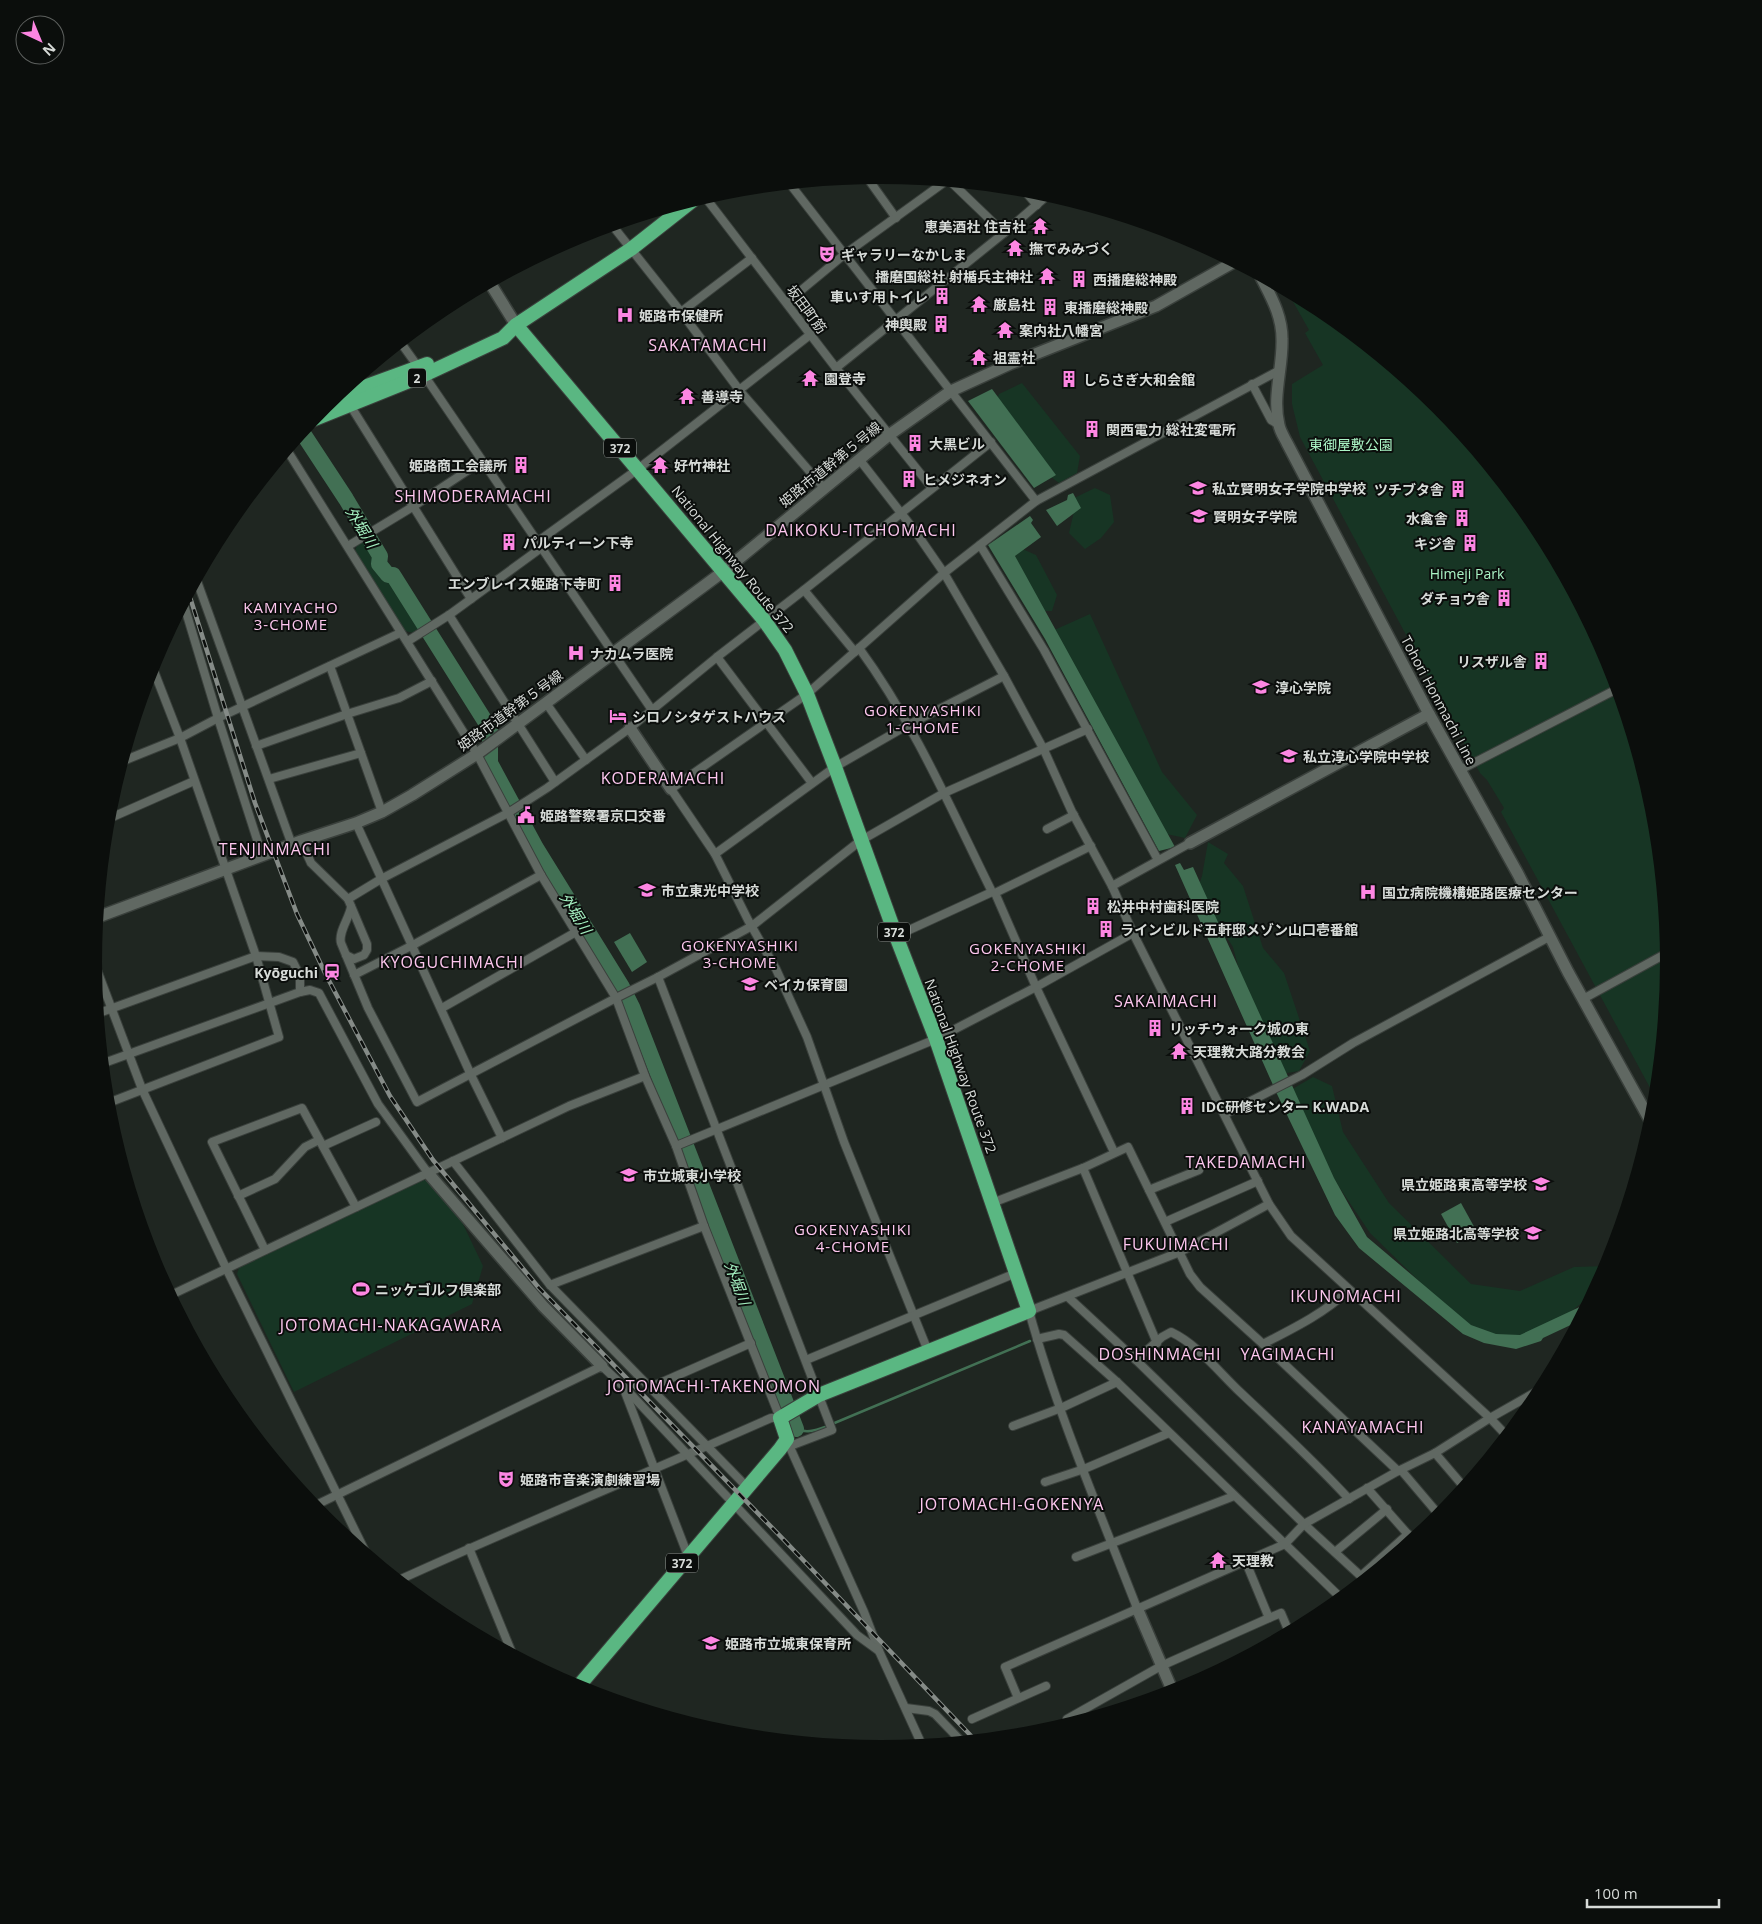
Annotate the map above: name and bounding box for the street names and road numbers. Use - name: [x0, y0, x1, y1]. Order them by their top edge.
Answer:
- street label: 坂田町筋: [783, 281, 831, 337]
- road number: 2: [408, 368, 426, 388]
- street label: 姫路市道幹第５号線: [775, 417, 885, 511]
- road number: 372: [604, 438, 636, 458]
- street label: National Highway Route 372: [668, 481, 798, 637]
- street label: Tohori Honmachi Line: [1397, 632, 1481, 768]
- street label: 姫路市道幹第５号線: [453, 665, 567, 755]
- road number: 372: [878, 922, 910, 942]
- street label: National Highway Route 372: [921, 976, 1001, 1156]
- road number: 372: [666, 1554, 698, 1572]

